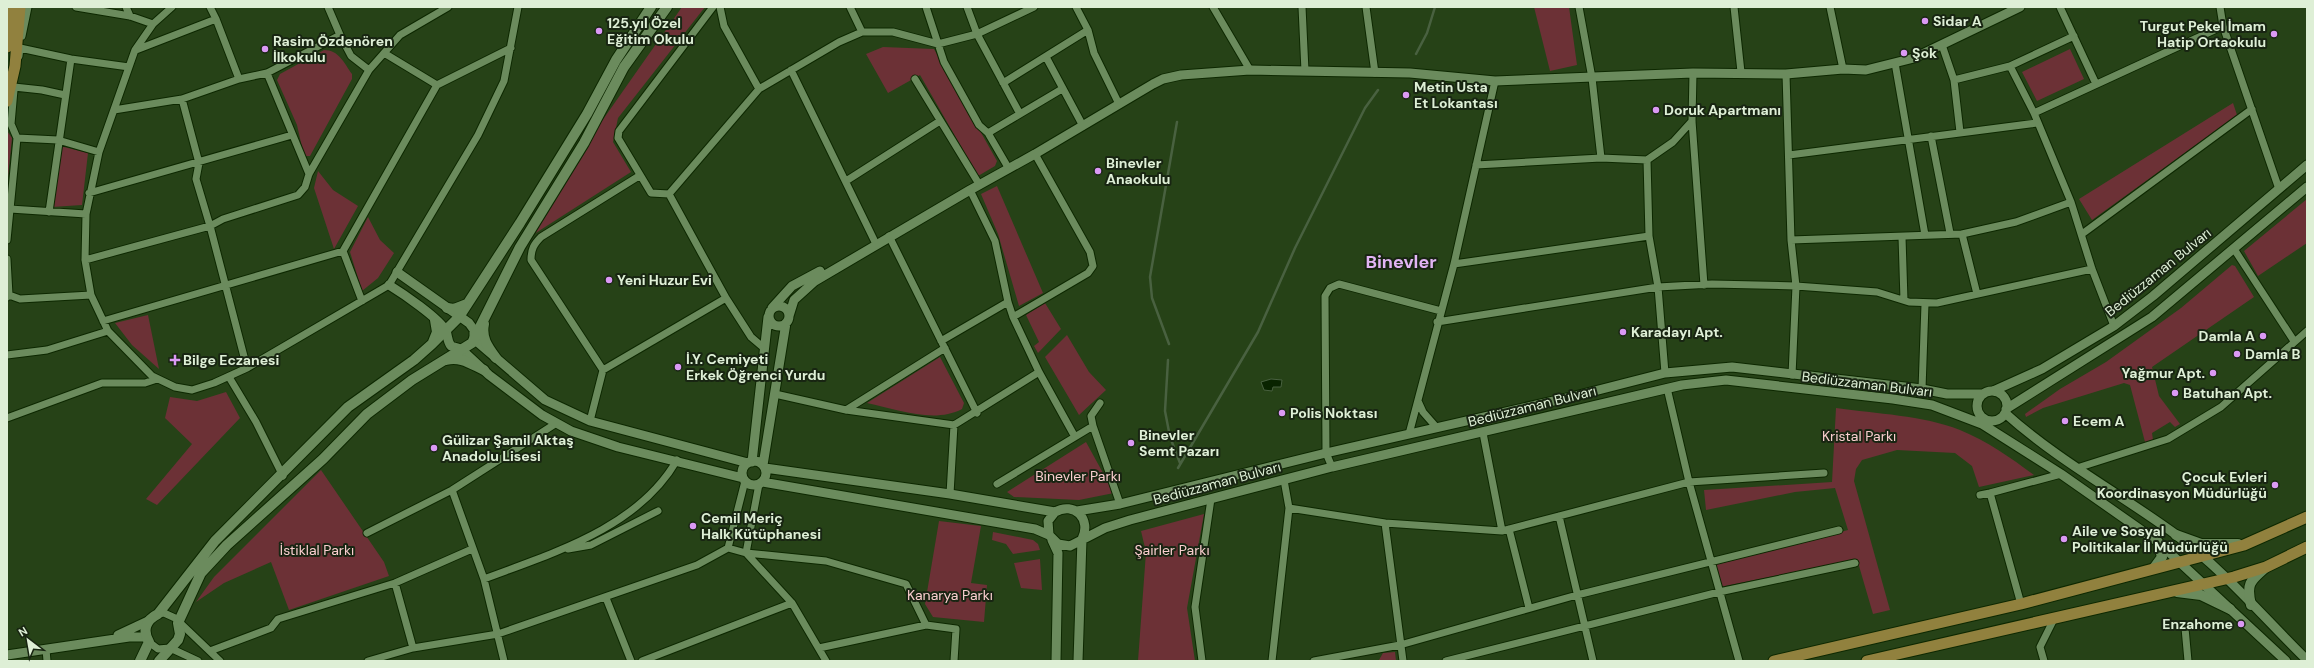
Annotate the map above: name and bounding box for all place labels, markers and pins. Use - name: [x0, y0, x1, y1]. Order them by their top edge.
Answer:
- place label: Sidar A: [1933, 12, 1982, 30]
- place label: 125.yıl Özel Eğitim Okulu: [607, 14, 694, 48]
- marker: Sidar A: [1920, 16, 1930, 26]
- place label: Turgut Pekel İmam Hatip Ortaokulu: [2140, 17, 2266, 51]
- marker: 125.yıl Özel Eğitim Okulu: [594, 26, 604, 36]
- marker: Turgut Pekel İmam Hatip Ortaokulu: [2269, 29, 2279, 39]
- place label: Rasim Özdenören İlkokulu: [273, 32, 393, 66]
- marker: Rasim Özdenören İlkokulu: [260, 44, 270, 54]
- place label: Şok: [1912, 44, 1937, 62]
- marker: Şok: [1899, 48, 1909, 58]
- place label: Metin Usta Et Lokantası: [1414, 78, 1498, 112]
- marker: Metin Usta Et Lokantası: [1401, 90, 1411, 100]
- place label: Doruk Apartmanı: [1664, 101, 1781, 119]
- marker: Doruk Apartmanı: [1651, 105, 1661, 115]
- place label: Binevler Anaokulu: [1106, 154, 1170, 188]
- marker: Binevler Anaokulu: [1093, 166, 1103, 176]
- place label: Yeni Huzur Evi: [617, 271, 712, 289]
- marker: Yeni Huzur Evi: [604, 275, 614, 285]
- place label: Karadayı Apt.: [1631, 323, 1723, 341]
- marker: Karadayı Apt.: [1618, 327, 1628, 337]
- place label: Damla A: [2199, 327, 2255, 345]
- marker: Damla A: [2258, 331, 2268, 341]
- place label: Damla B: [2245, 345, 2301, 363]
- marker: Damla B: [2232, 349, 2242, 359]
- place label: İ.Y. Cemiyeti Erkek Öğrenci Yurdu: [686, 350, 825, 384]
- place label: Bilge Eczanesi: [183, 351, 280, 369]
- marker: Bilge Eczanesi: [170, 355, 180, 365]
- marker: İ.Y. Cemiyeti Erkek Öğrenci Yurdu: [673, 362, 683, 372]
- place label: Yağmur Apt.: [2122, 364, 2205, 382]
- marker: Yağmur Apt.: [2208, 368, 2218, 378]
- place label: Batuhan Apt.: [2183, 384, 2272, 402]
- marker: Batuhan Apt.: [2170, 388, 2180, 398]
- place label: Polis Noktası: [1290, 404, 1377, 422]
- marker: Polis Noktası: [1277, 408, 1287, 418]
- place label: Ecem A: [2073, 412, 2125, 430]
- marker: Ecem A: [2060, 416, 2070, 426]
- place label: Binevler Semt Pazarı: [1139, 426, 1219, 460]
- place label: Gülizar Şamil Aktaş Anadolu Lisesi: [442, 431, 574, 465]
- marker: Binevler Semt Pazarı: [1126, 438, 1136, 448]
- marker: Gülizar Şamil Aktaş Anadolu Lisesi: [429, 443, 439, 453]
- place label: Çocuk Evleri Koordinasyon Müdürlüğü: [2097, 468, 2267, 502]
- marker: Çocuk Evleri Koordinasyon Müdürlüğü: [2270, 480, 2280, 490]
- place label: Cemil Meriç Halk Kütüphanesi: [701, 509, 821, 543]
- marker: Cemil Meriç Halk Kütüphanesi: [688, 521, 698, 531]
- place label: Aile ve Sosyal Politikalar İl Müdürlüğü: [2072, 522, 2228, 556]
- marker: Aile ve Sosyal Politikalar İl Müdürlüğü: [2059, 534, 2069, 544]
- place label: Enzahome: [2162, 615, 2233, 633]
- marker: Enzahome: [2236, 619, 2246, 629]

